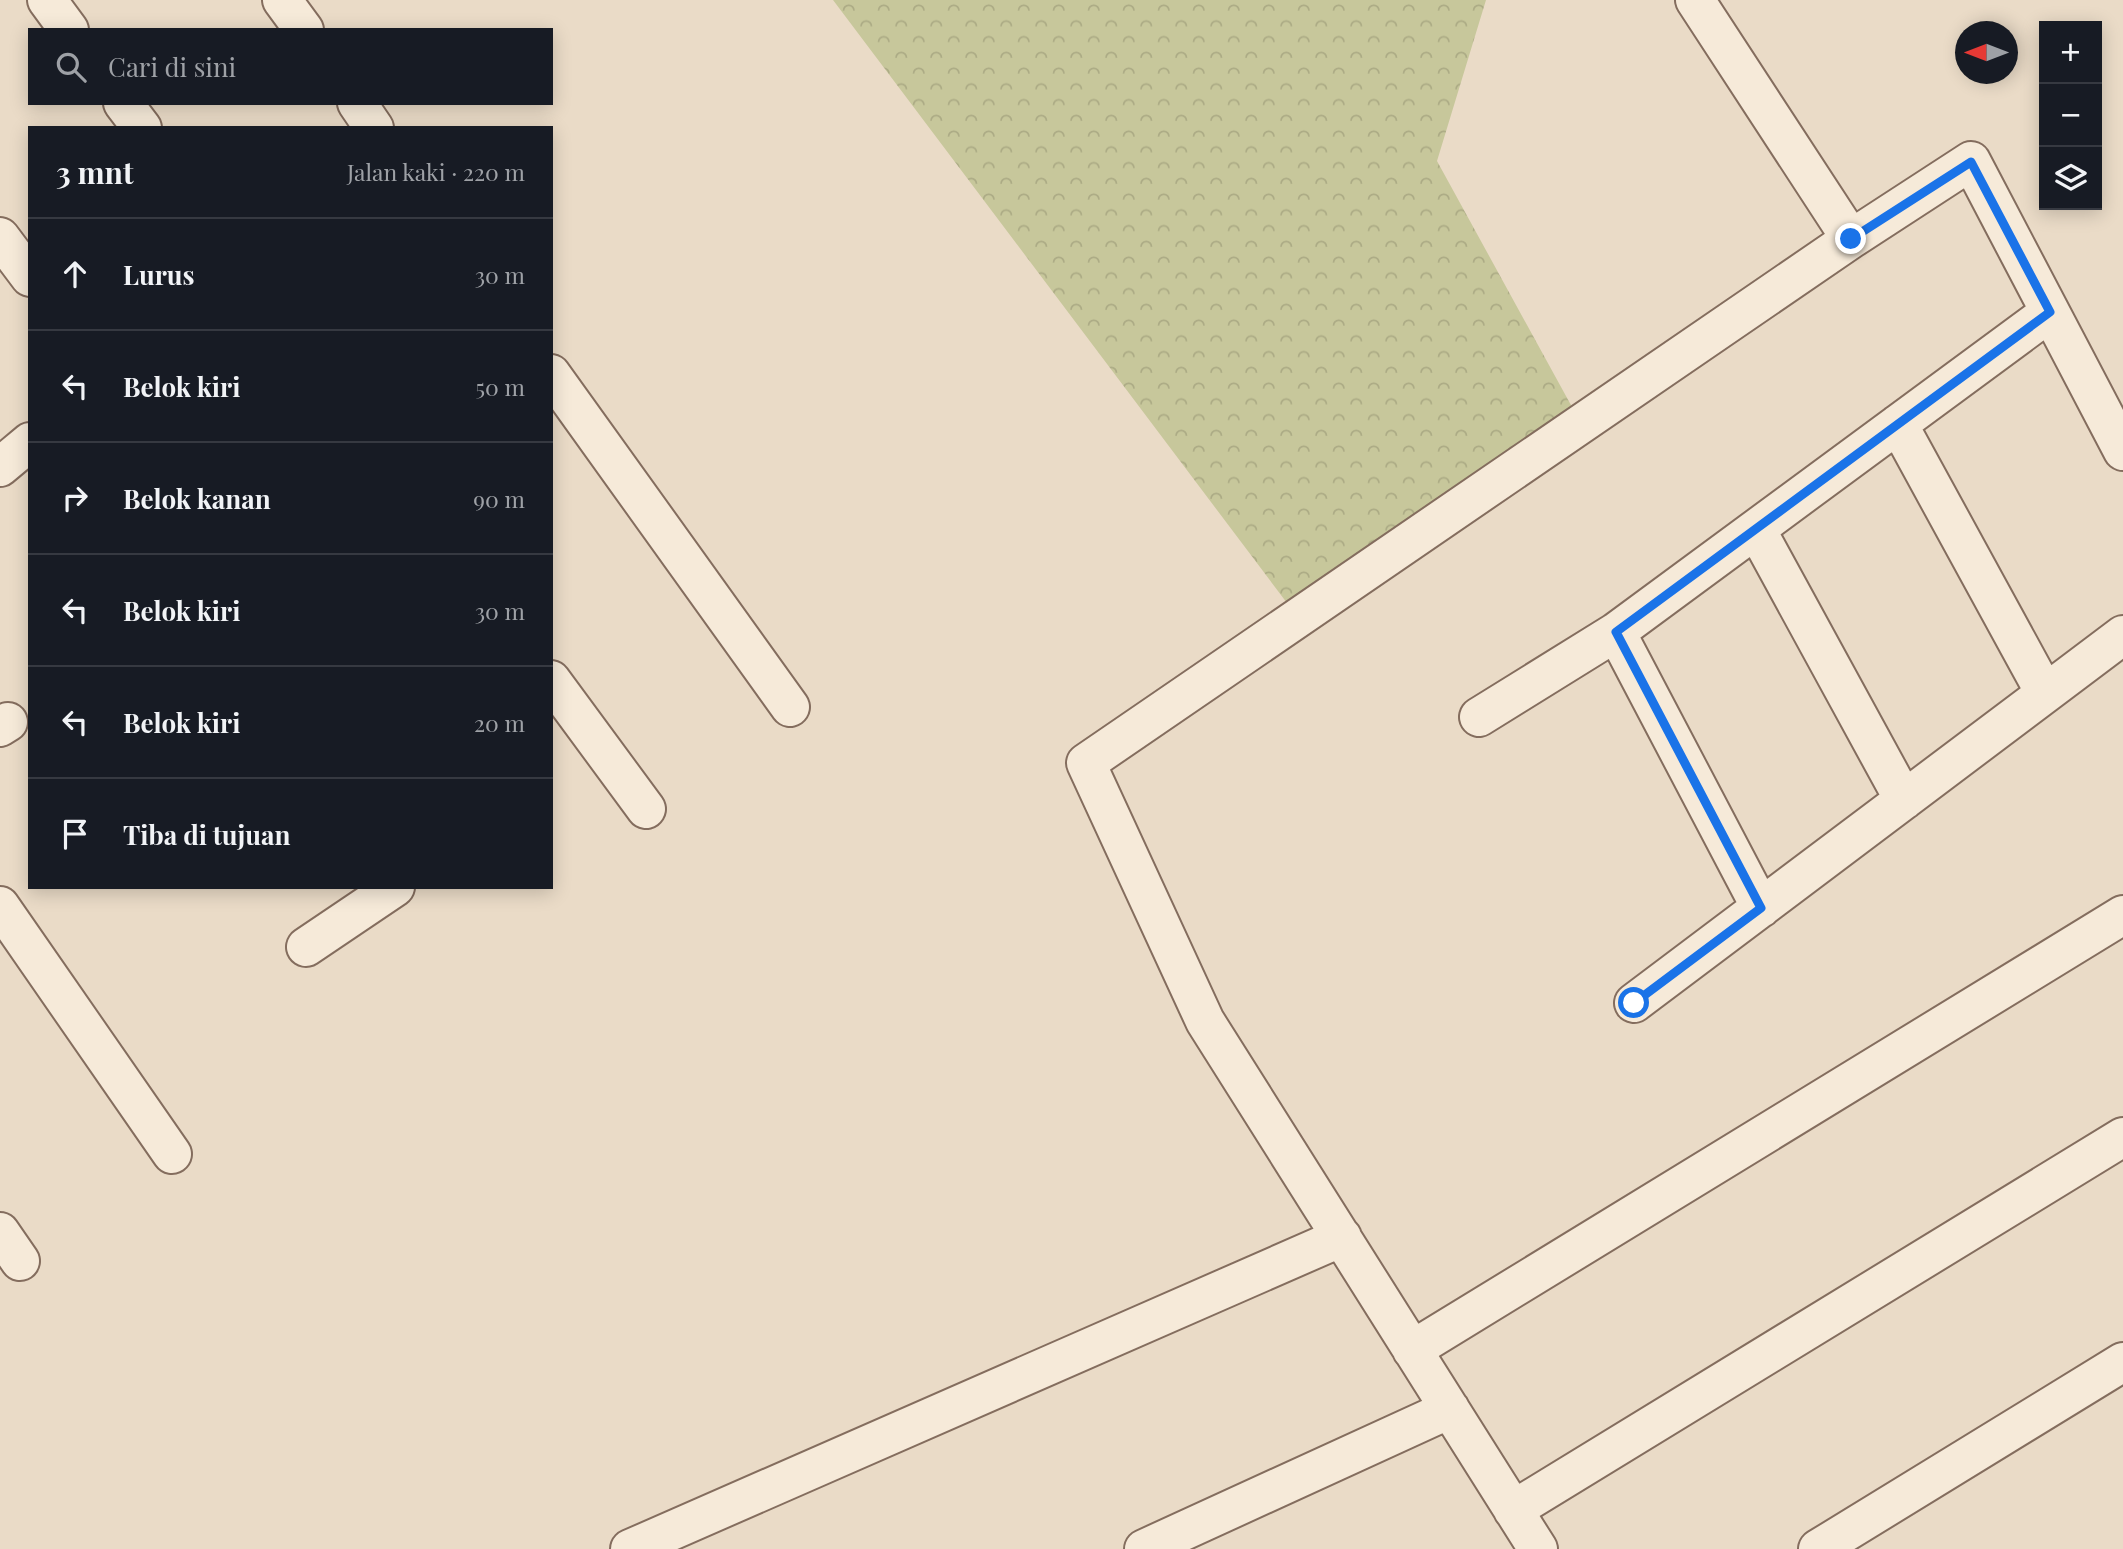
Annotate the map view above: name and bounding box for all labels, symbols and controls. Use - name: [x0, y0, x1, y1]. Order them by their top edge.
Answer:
- north arrow: [1955, 21, 2018, 84]
- map controls: [2039, 21, 2102, 210]
- button: +: [2039, 21, 2102, 84]
- search box: [28, 28, 553, 105]
- icon: search: [52, 48, 90, 86]
- text: Cari di sini: [108, 49, 236, 84]
- button: −: [2039, 84, 2102, 147]
- button: layers: [2039, 147, 2102, 210]
- text: 3 mnt: [56, 152, 134, 192]
- text: Jalan kaki · 220 m: [347, 156, 525, 187]
- route end: [1835, 223, 1866, 254]
- icon: ahead: [56, 255, 94, 293]
- text: Lurus: [123, 257, 195, 292]
- text: 30 m: [475, 259, 525, 290]
- icon: left: [56, 367, 94, 405]
- text: Belok kiri: [123, 369, 240, 404]
- text: 50 m: [476, 371, 525, 402]
- icon: right: [56, 479, 94, 517]
- text: Belok kanan: [123, 481, 271, 516]
- text: 90 m: [473, 483, 525, 514]
- icon: left: [56, 591, 94, 629]
- text: Belok kiri: [123, 593, 240, 628]
- text: 30 m: [475, 595, 525, 626]
- icon: left: [56, 703, 94, 741]
- text: Belok kiri: [123, 705, 240, 740]
- text: 20 m: [474, 707, 525, 738]
- icon: arrive: [56, 815, 94, 853]
- text: Tiba di tujuan: [123, 817, 291, 852]
- route start: [1618, 987, 1649, 1018]

